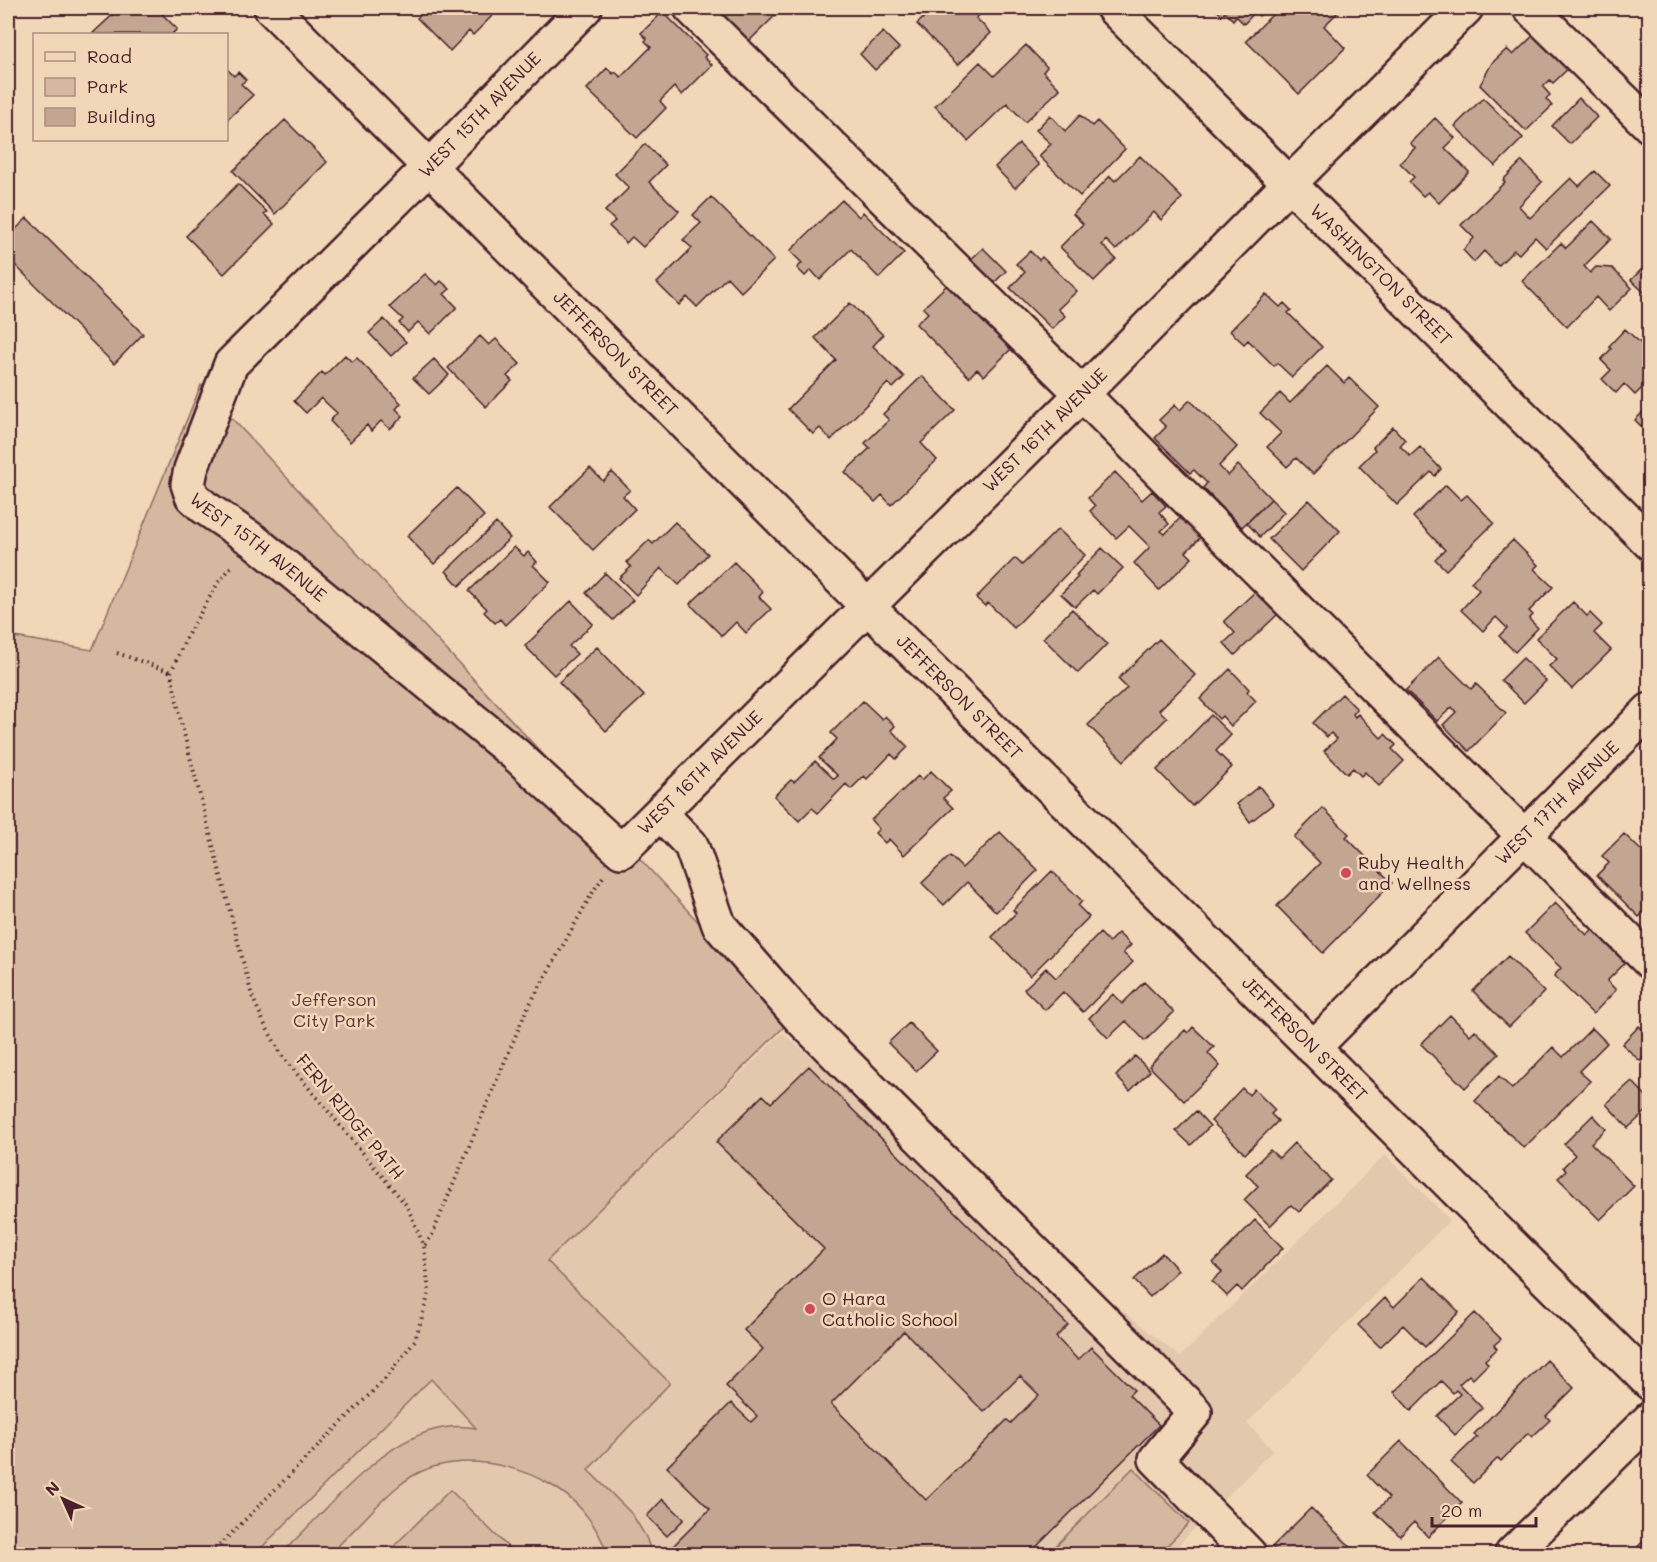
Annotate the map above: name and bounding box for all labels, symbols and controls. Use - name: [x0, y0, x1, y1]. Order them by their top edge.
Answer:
- legend: [33, 33, 228, 141]
- text: Road: [87, 44, 132, 68]
- street label: WEST 15TH AVENUE: [413, 46, 546, 183]
- text: Park: [87, 74, 128, 98]
- text: Building: [87, 104, 155, 128]
- street label: WASHINGTON STREET: [1305, 198, 1458, 350]
- street label: JEFFERSON STREET: [548, 285, 684, 421]
- street label: WEST 16TH AVENUE: [977, 362, 1112, 497]
- street label: WEST 15TH AVENUE: [185, 487, 332, 607]
- street label: JEFFERSON STREET: [892, 629, 1028, 764]
- street label: WEST 16TH AVENUE: [632, 705, 767, 839]
- street label: WEST 17TH AVENUE: [1489, 735, 1624, 870]
- place label: Ruby Health and Wellness: [1358, 850, 1471, 895]
- marker: Ruby Health and Wellness: [1339, 866, 1353, 880]
- street label: JEFFERSON STREET: [1237, 971, 1373, 1106]
- park label: Jefferson City Park: [292, 987, 376, 1032]
- street label: FERN RIDGE PATH: [291, 1048, 410, 1184]
- place label: O Hara Catholic School: [822, 1286, 958, 1331]
- marker: O Hara Catholic School: [803, 1302, 817, 1316]
- north arrow: [33, 1469, 93, 1529]
- text: N: [40, 1476, 64, 1500]
- scale bar: [1432, 1490, 1536, 1528]
- text: 20 m: [1441, 1498, 1482, 1522]

